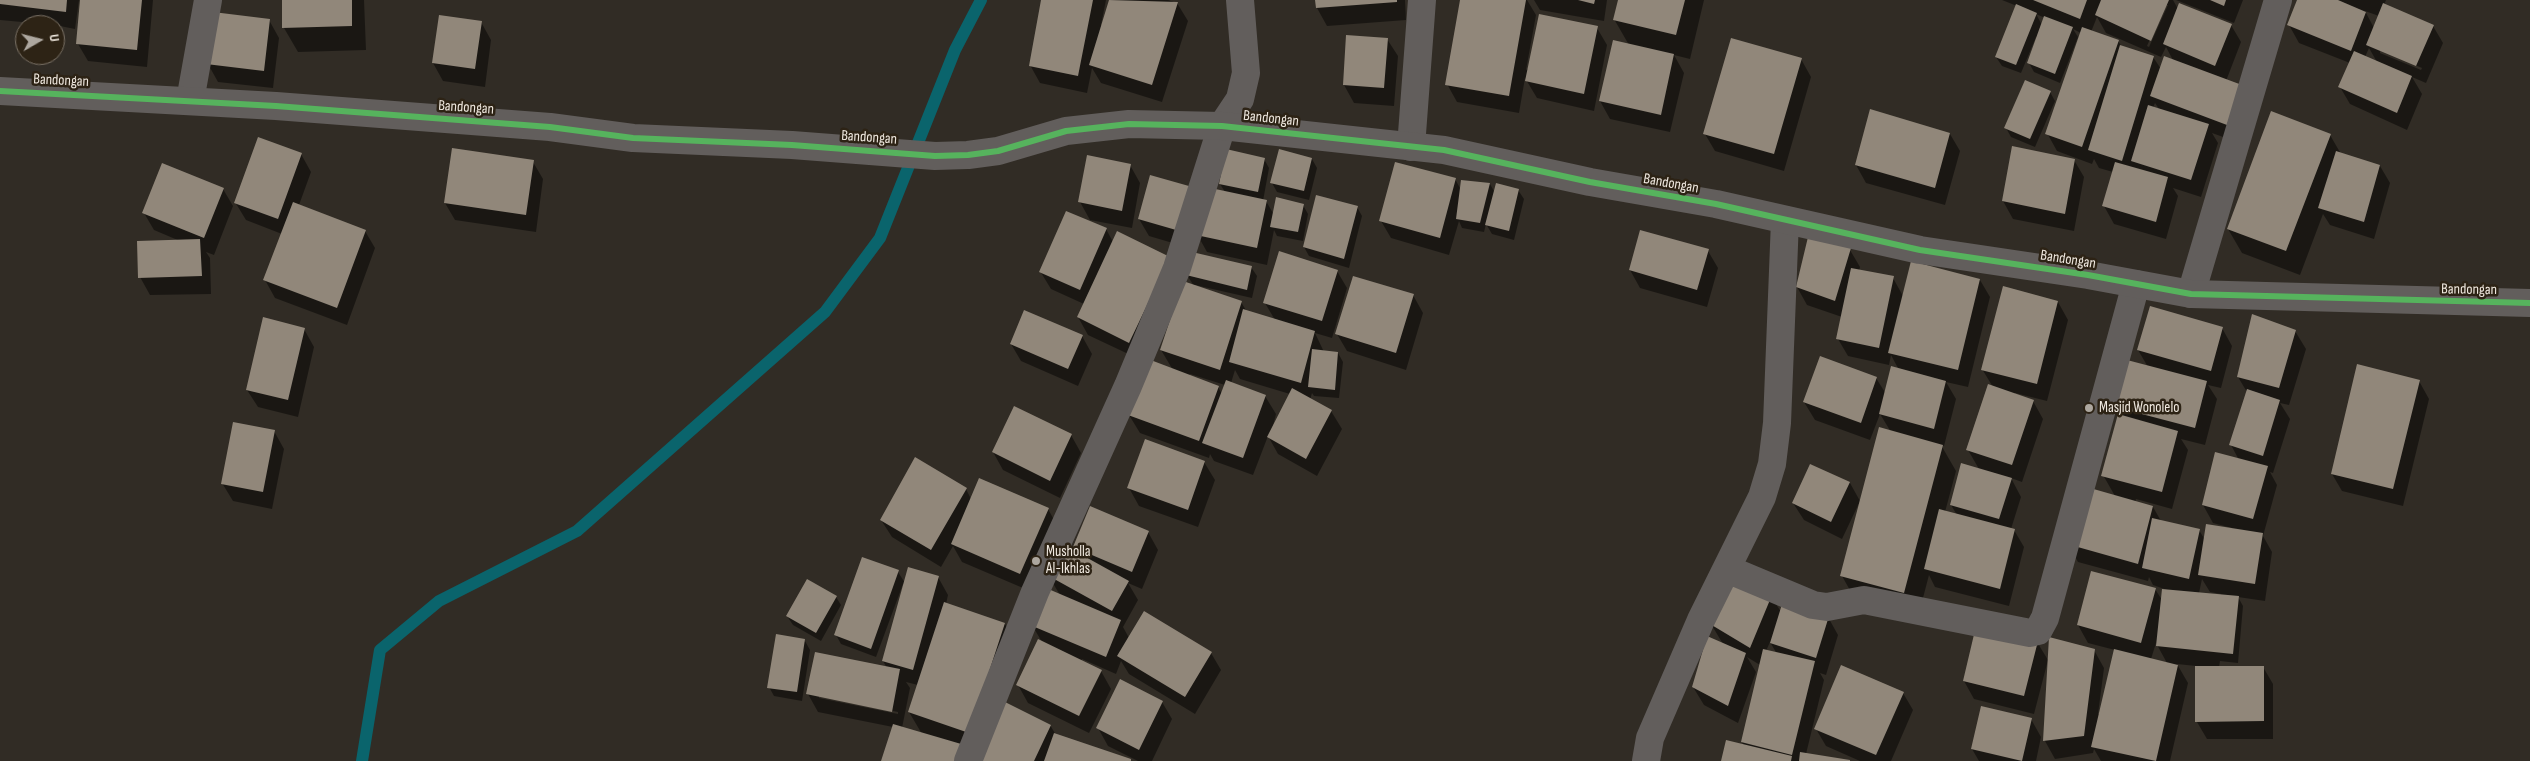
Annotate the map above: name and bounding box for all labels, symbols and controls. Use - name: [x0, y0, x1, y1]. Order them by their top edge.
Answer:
- north arrow: [15, 15, 65, 65]
- text: U: [45, 33, 63, 43]
- street label: Bandongan: [33, 71, 89, 91]
- street label: Bandongan: [438, 97, 494, 119]
- street label: Bandongan: [1242, 107, 1300, 131]
- street label: Bandongan: [841, 127, 897, 149]
- street label: Bandongan: [1642, 170, 1700, 198]
- street label: Bandongan: [2039, 247, 2097, 273]
- street label: Bandongan: [2441, 281, 2497, 299]
- place label: Masjid Wonolelo: [2099, 399, 2179, 417]
- marker: Masjid Wonolelo: [2083, 402, 2095, 414]
- place label: Musholla Al-Ikhlas: [1046, 543, 1091, 578]
- marker: Musholla Al-Ikhlas: [1030, 555, 1042, 567]

